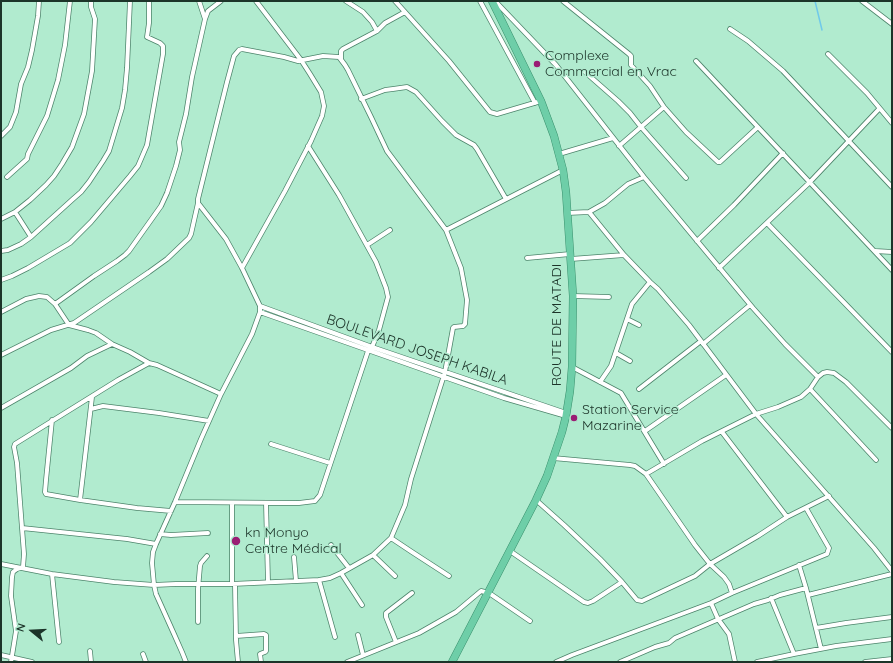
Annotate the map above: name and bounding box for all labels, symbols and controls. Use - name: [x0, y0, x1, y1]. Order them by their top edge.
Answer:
- place label: Complexe Commercial en Vrac: [545, 48, 677, 80]
- marker: Complexe Commercial en Vrac: [532, 59, 542, 69]
- street label: ROUTE DE MATADI: [549, 264, 565, 386]
- street label: BOULEVARD JOSEPH KABILA: [324, 311, 510, 389]
- place label: Station Service Mazarine: [582, 402, 679, 434]
- marker: Station Service Mazarine: [569, 413, 579, 423]
- place label: kn Monyo Centre Médical: [245, 525, 342, 558]
- marker: kn Monyo Centre Médical: [230, 535, 242, 547]
- north arrow: [12, 611, 52, 651]
- text: N: [13, 621, 28, 633]

